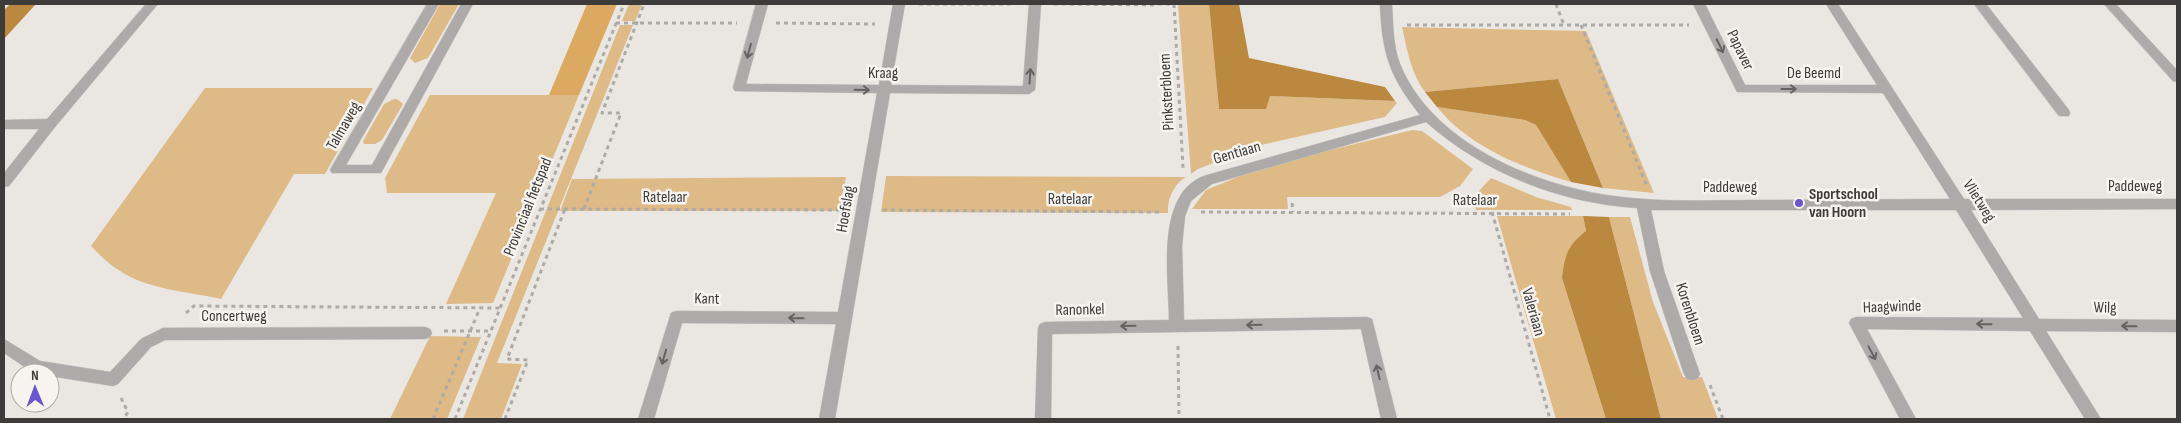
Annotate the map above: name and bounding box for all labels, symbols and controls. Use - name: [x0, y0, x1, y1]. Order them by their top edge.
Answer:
- street label: Papaver: [1722, 27, 1758, 74]
- one-way arrow: [1715, 39, 1725, 54]
- one-way arrow: [744, 42, 753, 58]
- street label: Pinksterbloem: [1155, 53, 1179, 131]
- street label: Kraag: [868, 64, 898, 83]
- street label: De Beemd: [1787, 64, 1841, 83]
- one-way arrow: [1025, 69, 1034, 85]
- one-way arrow: [1781, 84, 1797, 94]
- one-way arrow: [854, 85, 870, 95]
- street label: Talmaweg: [323, 98, 365, 154]
- street label: Gentiaan: [1211, 137, 1263, 169]
- street label: Provinciaal fietspad: [500, 155, 556, 259]
- street label: Vlietweg: [1959, 176, 1999, 226]
- street label: Paddeweg: [2108, 177, 2162, 196]
- street label: Paddeweg: [1703, 178, 1757, 197]
- street label: Hoefslag: [833, 184, 859, 234]
- place label: Sportschool van Hoorn: [1809, 185, 1878, 222]
- street label: Ratelaar: [643, 188, 688, 207]
- street label: Ratelaar: [1048, 190, 1093, 209]
- street label: Ratelaar: [1453, 191, 1498, 210]
- marker: Sportschool van Hoorn: [1793, 197, 1805, 209]
- street label: Korenbloem: [1671, 281, 1709, 347]
- street label: Valeriaan: [1517, 286, 1549, 338]
- street label: Kant: [694, 289, 720, 309]
- street label: Haagwinde: [1862, 296, 1922, 318]
- street label: Wilg: [2093, 298, 2117, 318]
- street label: Ranonkel: [1055, 300, 1105, 320]
- street label: Concertweg: [201, 307, 267, 326]
- one-way arrow: [788, 313, 804, 323]
- one-way arrow: [1977, 319, 1993, 329]
- one-way arrow: [1247, 320, 1263, 329]
- one-way arrow: [2121, 321, 2137, 331]
- one-way arrow: [1121, 322, 1137, 331]
- one-way arrow: [1868, 345, 1877, 360]
- one-way arrow: [658, 349, 668, 365]
- north arrow: [10, 363, 60, 413]
- one-way arrow: [1373, 364, 1382, 380]
- text: N: [31, 367, 39, 384]

